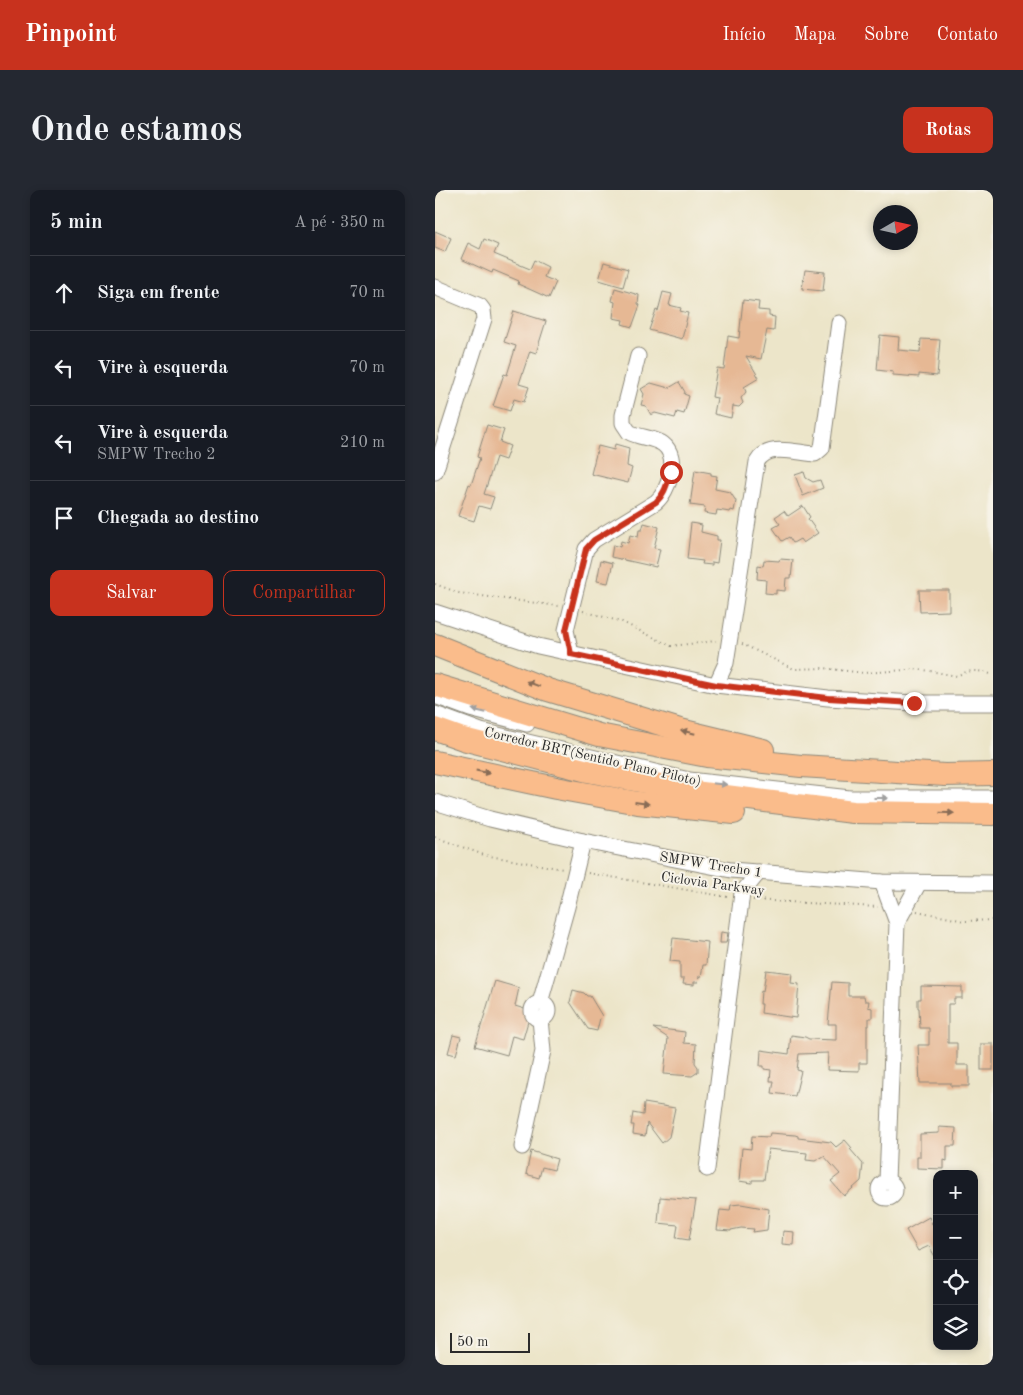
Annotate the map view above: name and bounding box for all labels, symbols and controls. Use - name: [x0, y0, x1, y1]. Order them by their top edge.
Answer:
- text: Pinpoint: [25, 23, 117, 47]
- text: Início: [722, 26, 766, 44]
- text: Mapa: [794, 26, 836, 44]
- text: Sobre: [864, 26, 909, 44]
- text: Contato: [937, 26, 998, 44]
- button: Rotas: [903, 107, 993, 153]
- text: Onde estamos: [30, 113, 242, 148]
- north arrow: [873, 205, 918, 250]
- text: 5 min: [50, 212, 103, 233]
- text: A pé · 350 m: [294, 215, 385, 231]
- icon: ahead: [50, 279, 78, 307]
- text: Siga em frente: [97, 284, 220, 303]
- text: 70 m: [349, 285, 385, 301]
- icon: left: [50, 354, 78, 382]
- text: Vire à esquerda: [97, 359, 228, 378]
- text: 70 m: [349, 360, 385, 376]
- text: Vire à esquerda: [97, 424, 228, 443]
- icon: left: [50, 429, 78, 457]
- text: 210 m: [340, 435, 385, 451]
- text: SMPW Trecho 2: [97, 447, 216, 463]
- route start: [660, 461, 683, 484]
- icon: arrive: [50, 504, 78, 532]
- text: Chegada ao destino: [97, 509, 259, 528]
- button: Salvar: [50, 570, 213, 616]
- button: Compartilhar: [223, 570, 385, 616]
- one-way arrow: [525, 680, 540, 687]
- route end: [903, 692, 926, 715]
- one-way arrow: [471, 707, 486, 715]
- street label: Corredor BRT(Sentido Plano Piloto): [483, 725, 703, 789]
- one-way arrow: [680, 728, 695, 736]
- one-way arrow: [475, 768, 490, 776]
- one-way arrow: [712, 780, 728, 788]
- one-way arrow: [874, 794, 890, 802]
- one-way arrow: [634, 799, 650, 807]
- one-way arrow: [939, 809, 955, 817]
- street label: SMPW Trecho 1: [659, 850, 763, 880]
- street label: Ciclovia Parkway: [660, 870, 766, 898]
- map controls: [933, 1170, 978, 1350]
- button: +: [933, 1170, 978, 1215]
- button: −: [933, 1215, 978, 1260]
- button: locate: [933, 1260, 978, 1305]
- button: layers: [933, 1305, 978, 1350]
- scale bar: [450, 1330, 530, 1353]
- text: 50 m: [457, 1335, 488, 1349]

